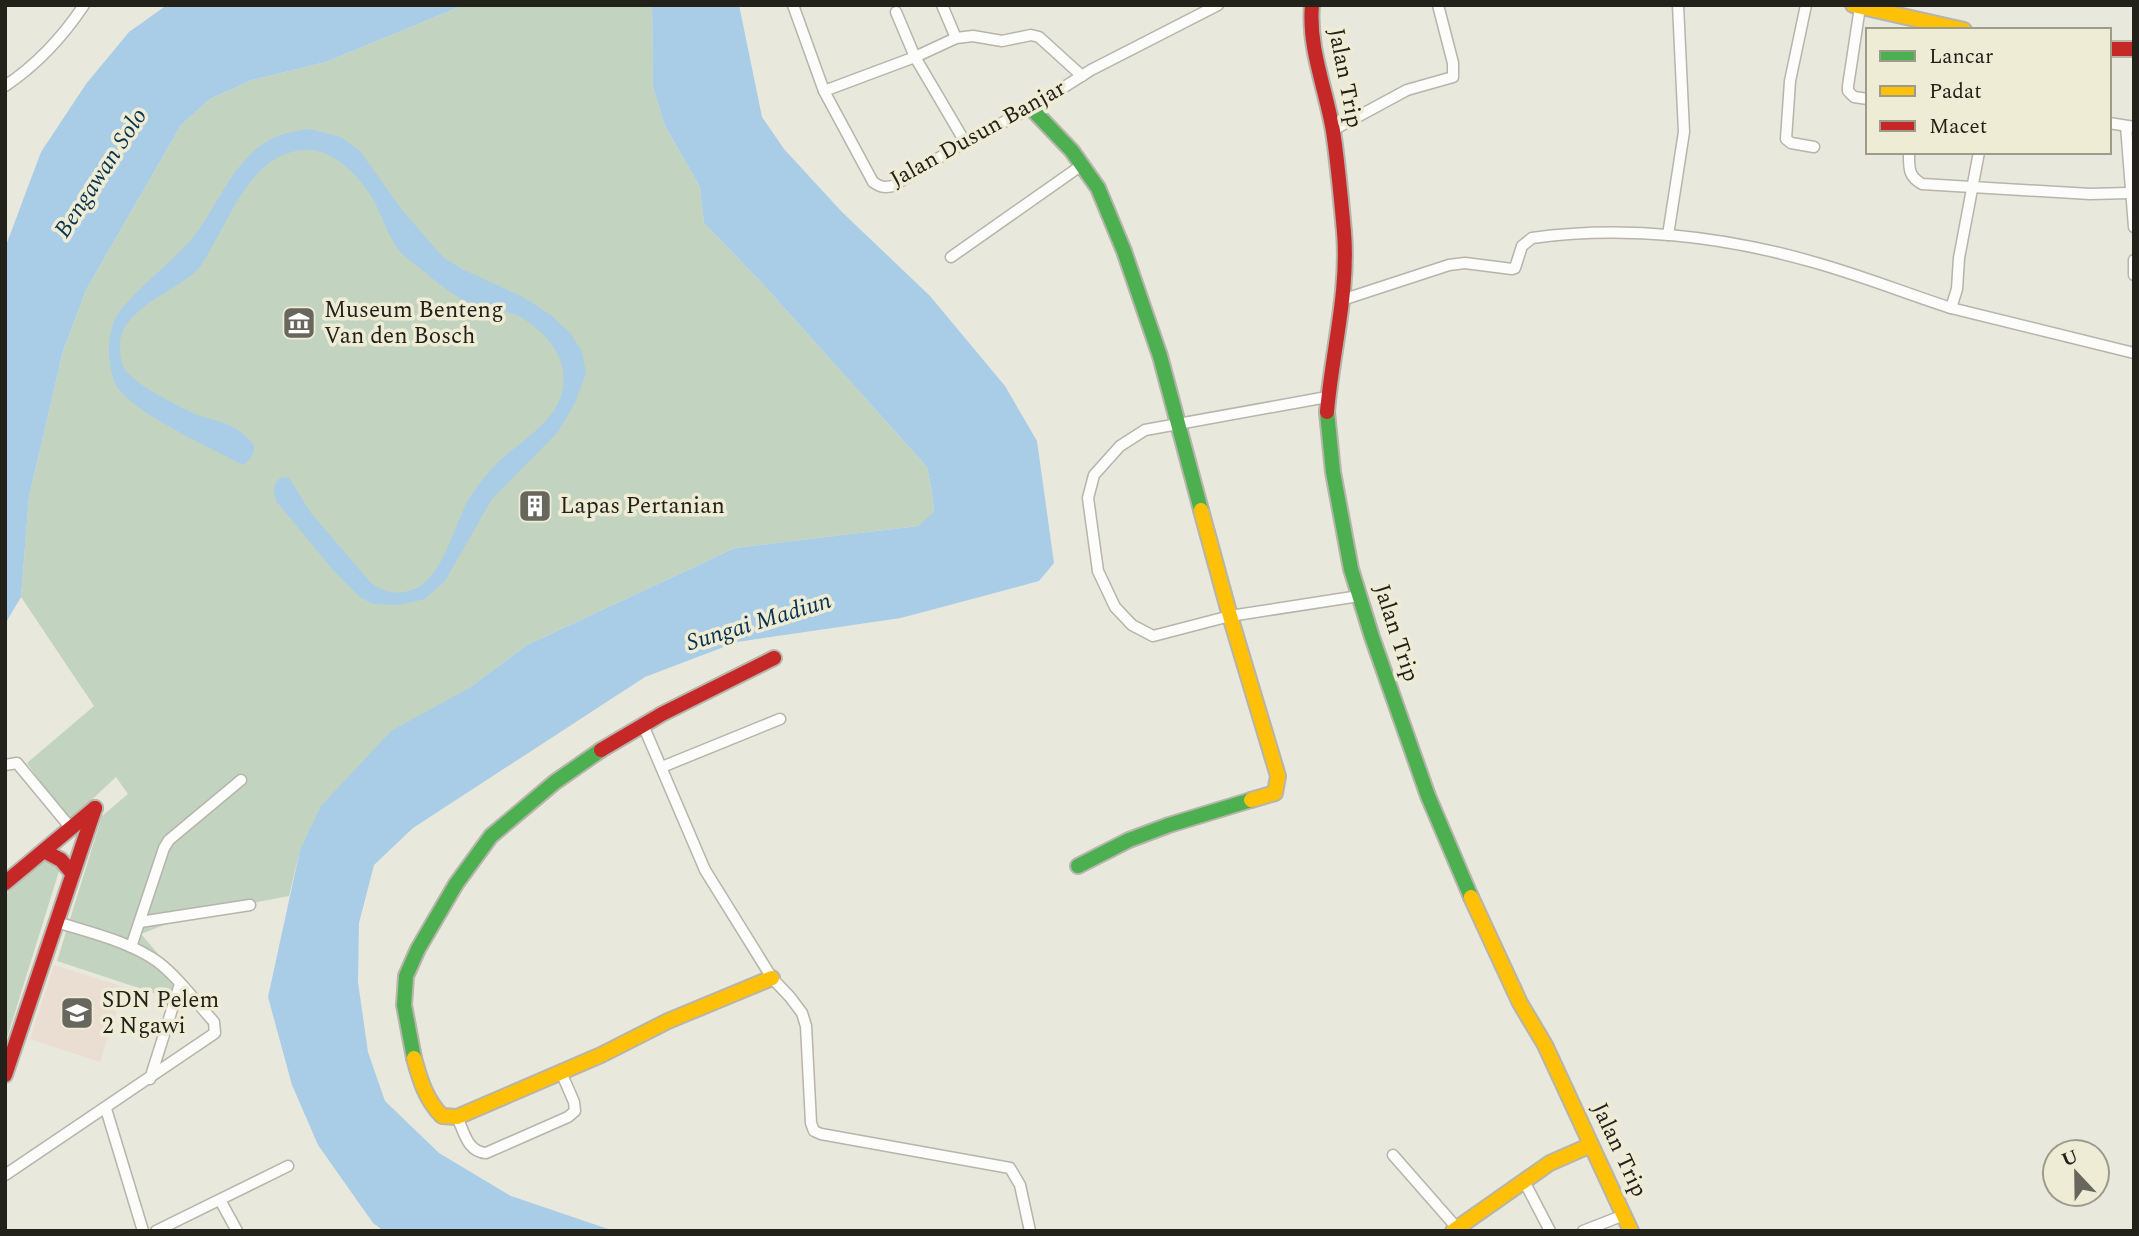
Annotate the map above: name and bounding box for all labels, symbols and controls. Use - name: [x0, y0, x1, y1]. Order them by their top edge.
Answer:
- street label: Jalan Trip: [1318, 25, 1372, 131]
- legend: [1866, 28, 2111, 154]
- text: Lancar: [1929, 41, 1993, 73]
- street label: Jalan Dusun Banjar: [884, 71, 1072, 197]
- text: Padat: [1929, 76, 1982, 108]
- water label: Bengawan Solo: [45, 101, 157, 245]
- text: Macet: [1929, 111, 1987, 143]
- place label: Museum Benteng Van den Bosch: [324, 293, 503, 354]
- museum icon: Museum Benteng Van den Bosch: [280, 304, 318, 342]
- building icon: Lapas Pertanian: [516, 487, 554, 525]
- place label: Lapas Pertanian: [560, 489, 725, 524]
- street label: Jalan Trip: [1364, 580, 1428, 686]
- water label: Sungai Madiun: [682, 583, 836, 661]
- place label: SDN Pelem 2 Ngawi: [102, 983, 219, 1044]
- school or university icon: SDN Pelem 2 Ngawi: [58, 994, 96, 1032]
- street label: Jalan Trip: [1582, 1097, 1656, 1203]
- north arrow: [2041, 1138, 2111, 1208]
- text: U: [2057, 1142, 2083, 1175]

